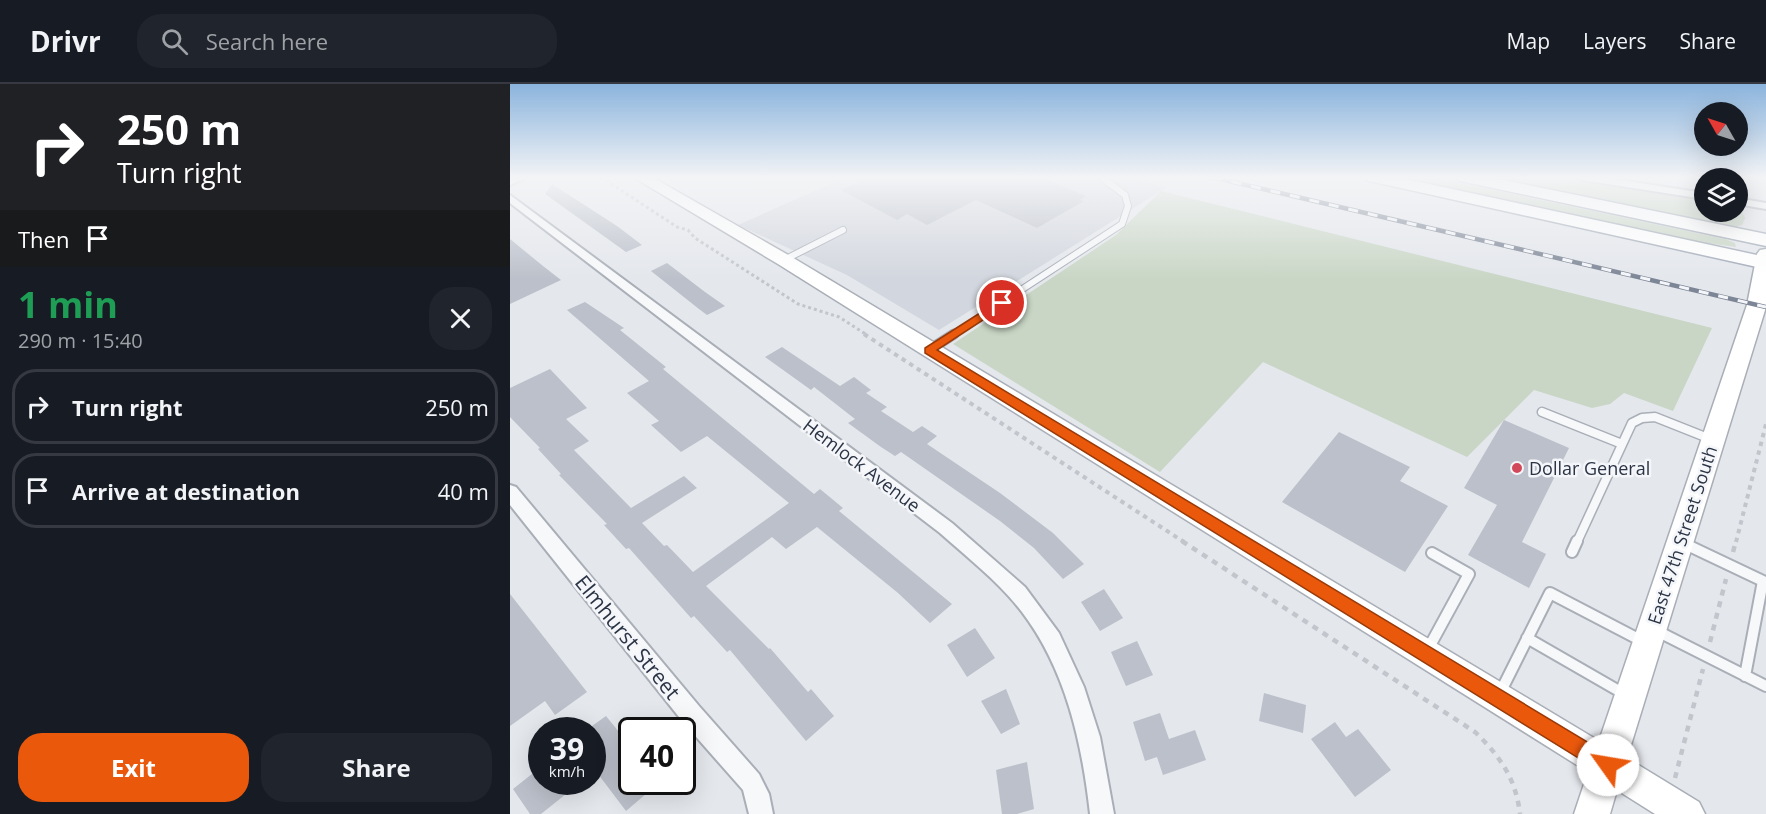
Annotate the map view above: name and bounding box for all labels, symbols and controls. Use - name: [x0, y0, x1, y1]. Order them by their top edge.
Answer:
- search box: [137, 14, 557, 68]
- text: Drivr: [30, 22, 101, 60]
- icon: search: [158, 25, 191, 58]
- text: Search here: [206, 26, 328, 56]
- text: Map: [1507, 27, 1550, 55]
- text: Layers: [1583, 27, 1647, 55]
- text: Share: [1680, 27, 1736, 55]
- text: 250 m: [117, 100, 241, 157]
- north arrow: [1694, 102, 1748, 156]
- map controls: [1694, 102, 1748, 222]
- icon: right: [18, 108, 96, 186]
- text: Turn right: [117, 154, 242, 191]
- button: layers: [1694, 168, 1748, 222]
- icon: arrive: [81, 222, 114, 255]
- text: Then: [18, 224, 69, 254]
- pin: [976, 277, 1027, 328]
- text: 1 min: [18, 280, 118, 329]
- icon: arrive: [985, 286, 1018, 319]
- button: close: [429, 287, 492, 350]
- text: 290 m · 15:40: [18, 327, 143, 354]
- icon: right: [21, 390, 54, 423]
- text: Turn right: [72, 392, 183, 422]
- text: 250 m: [425, 392, 489, 422]
- street label: Hemlock Avenue: [799, 413, 925, 517]
- street label: East 47th Street South: [1642, 443, 1722, 627]
- place label: Dollar General: [1529, 456, 1650, 480]
- marker: Dollar General: [1510, 461, 1524, 475]
- icon: arrive: [21, 474, 54, 507]
- text: Arrive at destination: [72, 476, 300, 506]
- text: 40 m: [438, 476, 489, 506]
- street label: Elmhurst Street: [569, 569, 687, 705]
- speed limit sign: 40: [618, 717, 696, 795]
- text: 39: [550, 728, 584, 769]
- button: Exit: [18, 733, 249, 802]
- button: Share: [261, 733, 492, 802]
- position arrow: [1576, 733, 1640, 797]
- text: km/h: [549, 761, 585, 781]

